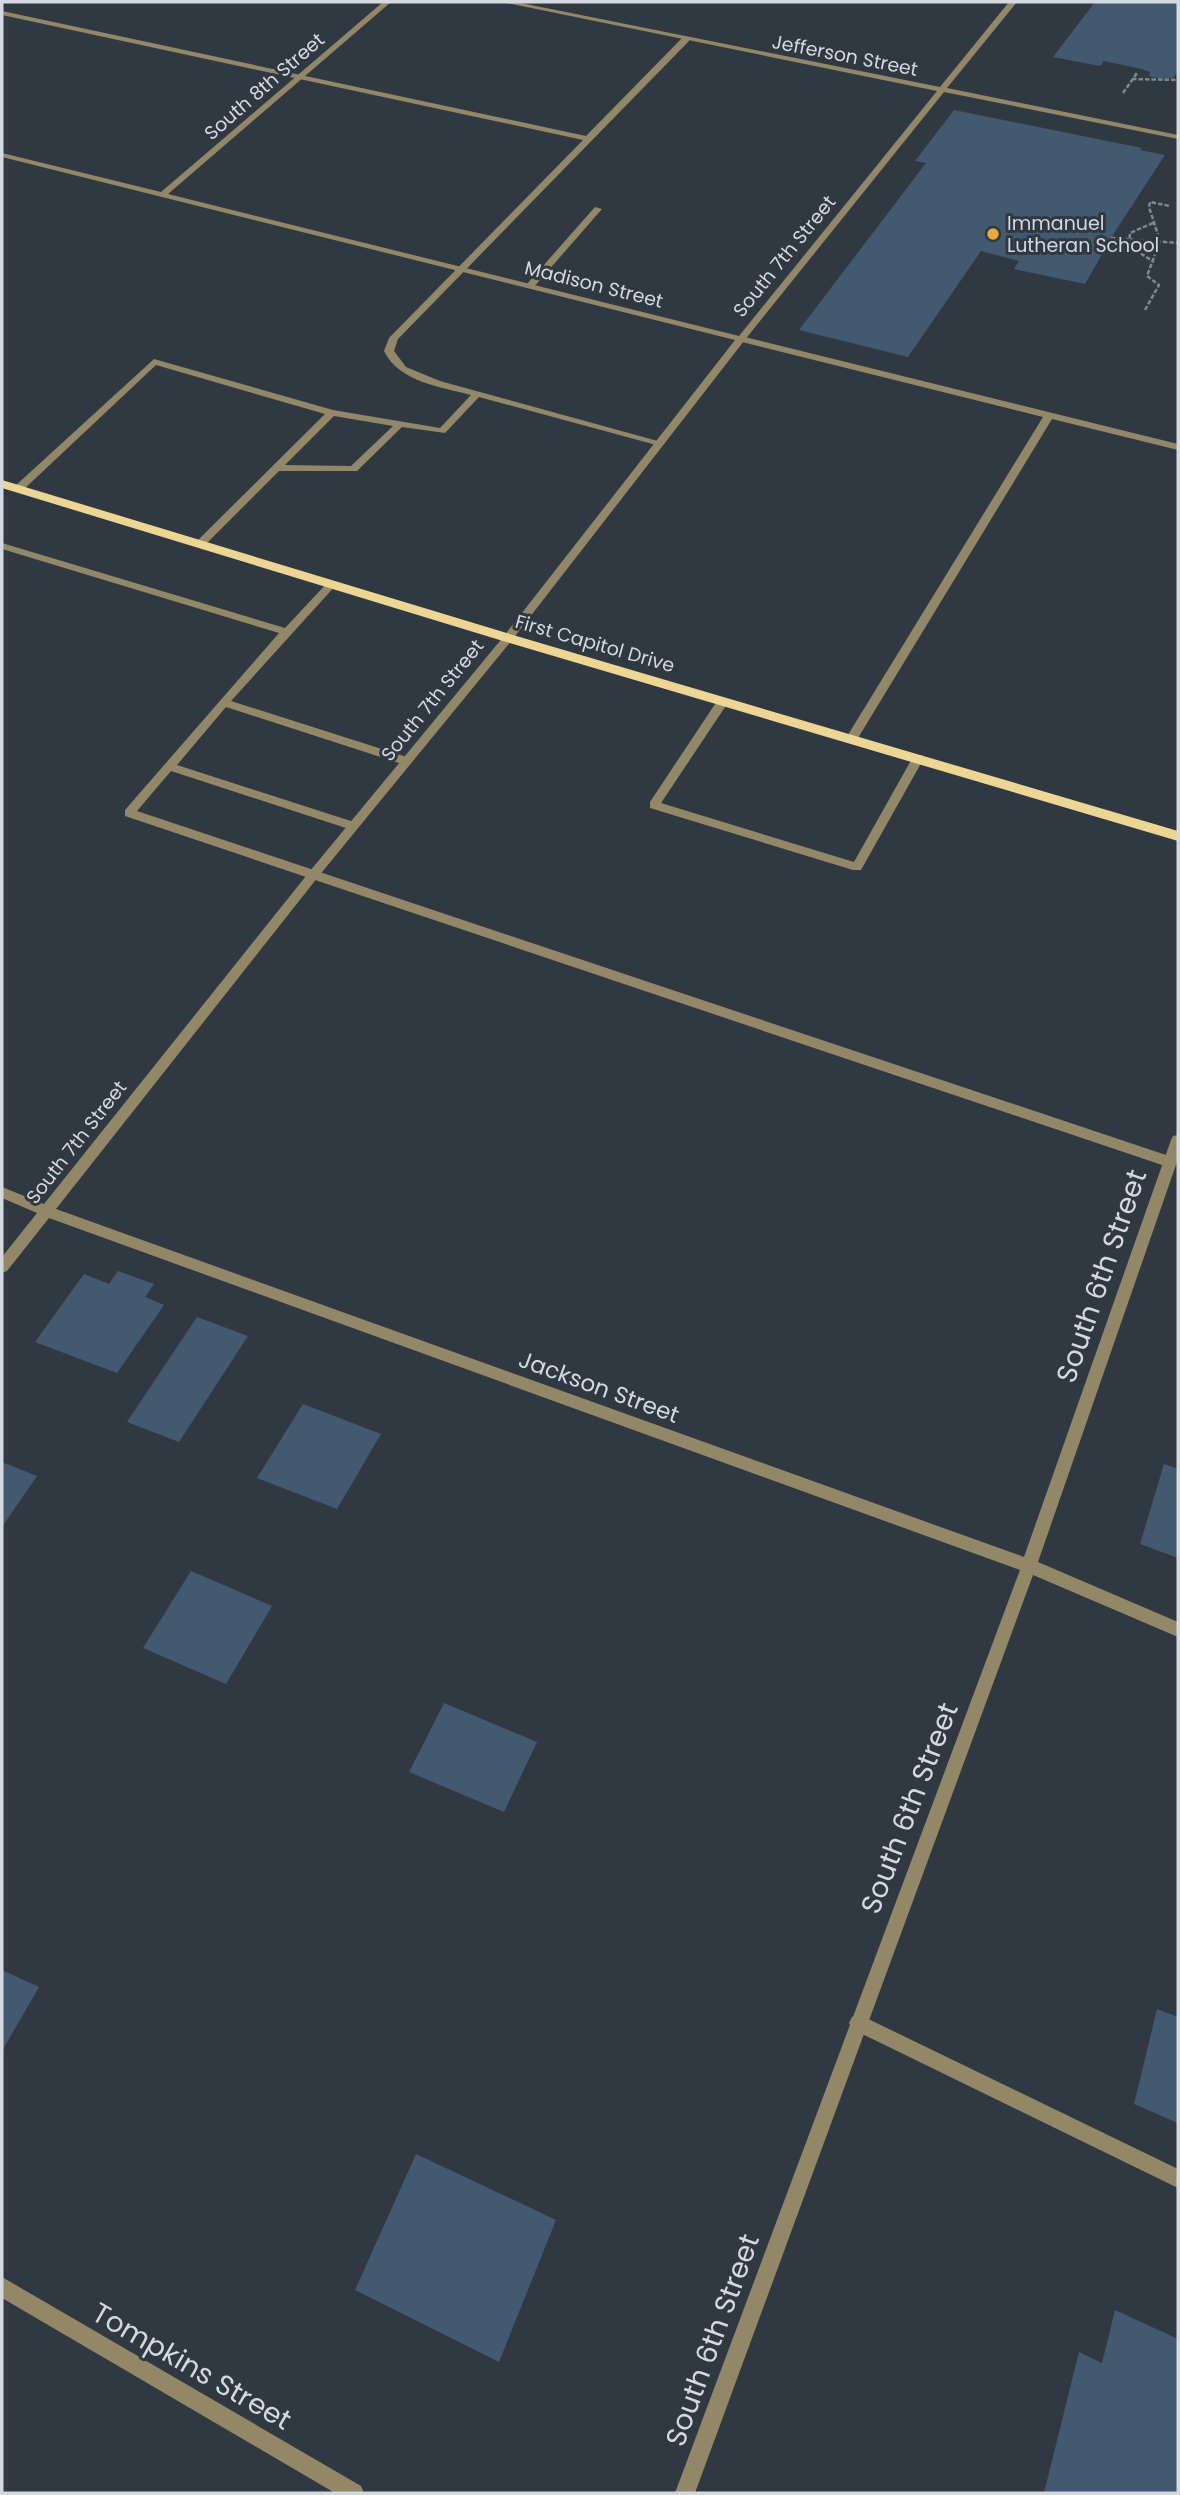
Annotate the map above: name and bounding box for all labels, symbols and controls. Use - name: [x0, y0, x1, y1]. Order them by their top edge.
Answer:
- street label: South 8th Street: [198, 26, 330, 146]
- street label: Jefferson Street: [770, 28, 920, 83]
- street label: South 7th Street: [727, 190, 842, 323]
- place label: Immanuel Lutheran School: [1007, 210, 1159, 259]
- marker: Immanuel Lutheran School: [985, 226, 1001, 242]
- street label: Madison Street: [522, 254, 666, 315]
- street label: First Capitol Drive: [512, 608, 678, 679]
- street label: South 7th Street: [375, 634, 490, 767]
- street label: South 7th Street: [20, 1075, 133, 1210]
- street label: South 6th Street: [1047, 1164, 1156, 1388]
- street label: Jackson Street: [514, 1343, 684, 1431]
- street label: South 6th Street: [851, 1697, 968, 1919]
- street label: South 6th Street: [656, 2229, 769, 2452]
- street label: Tompkins Street: [85, 2294, 299, 2439]

